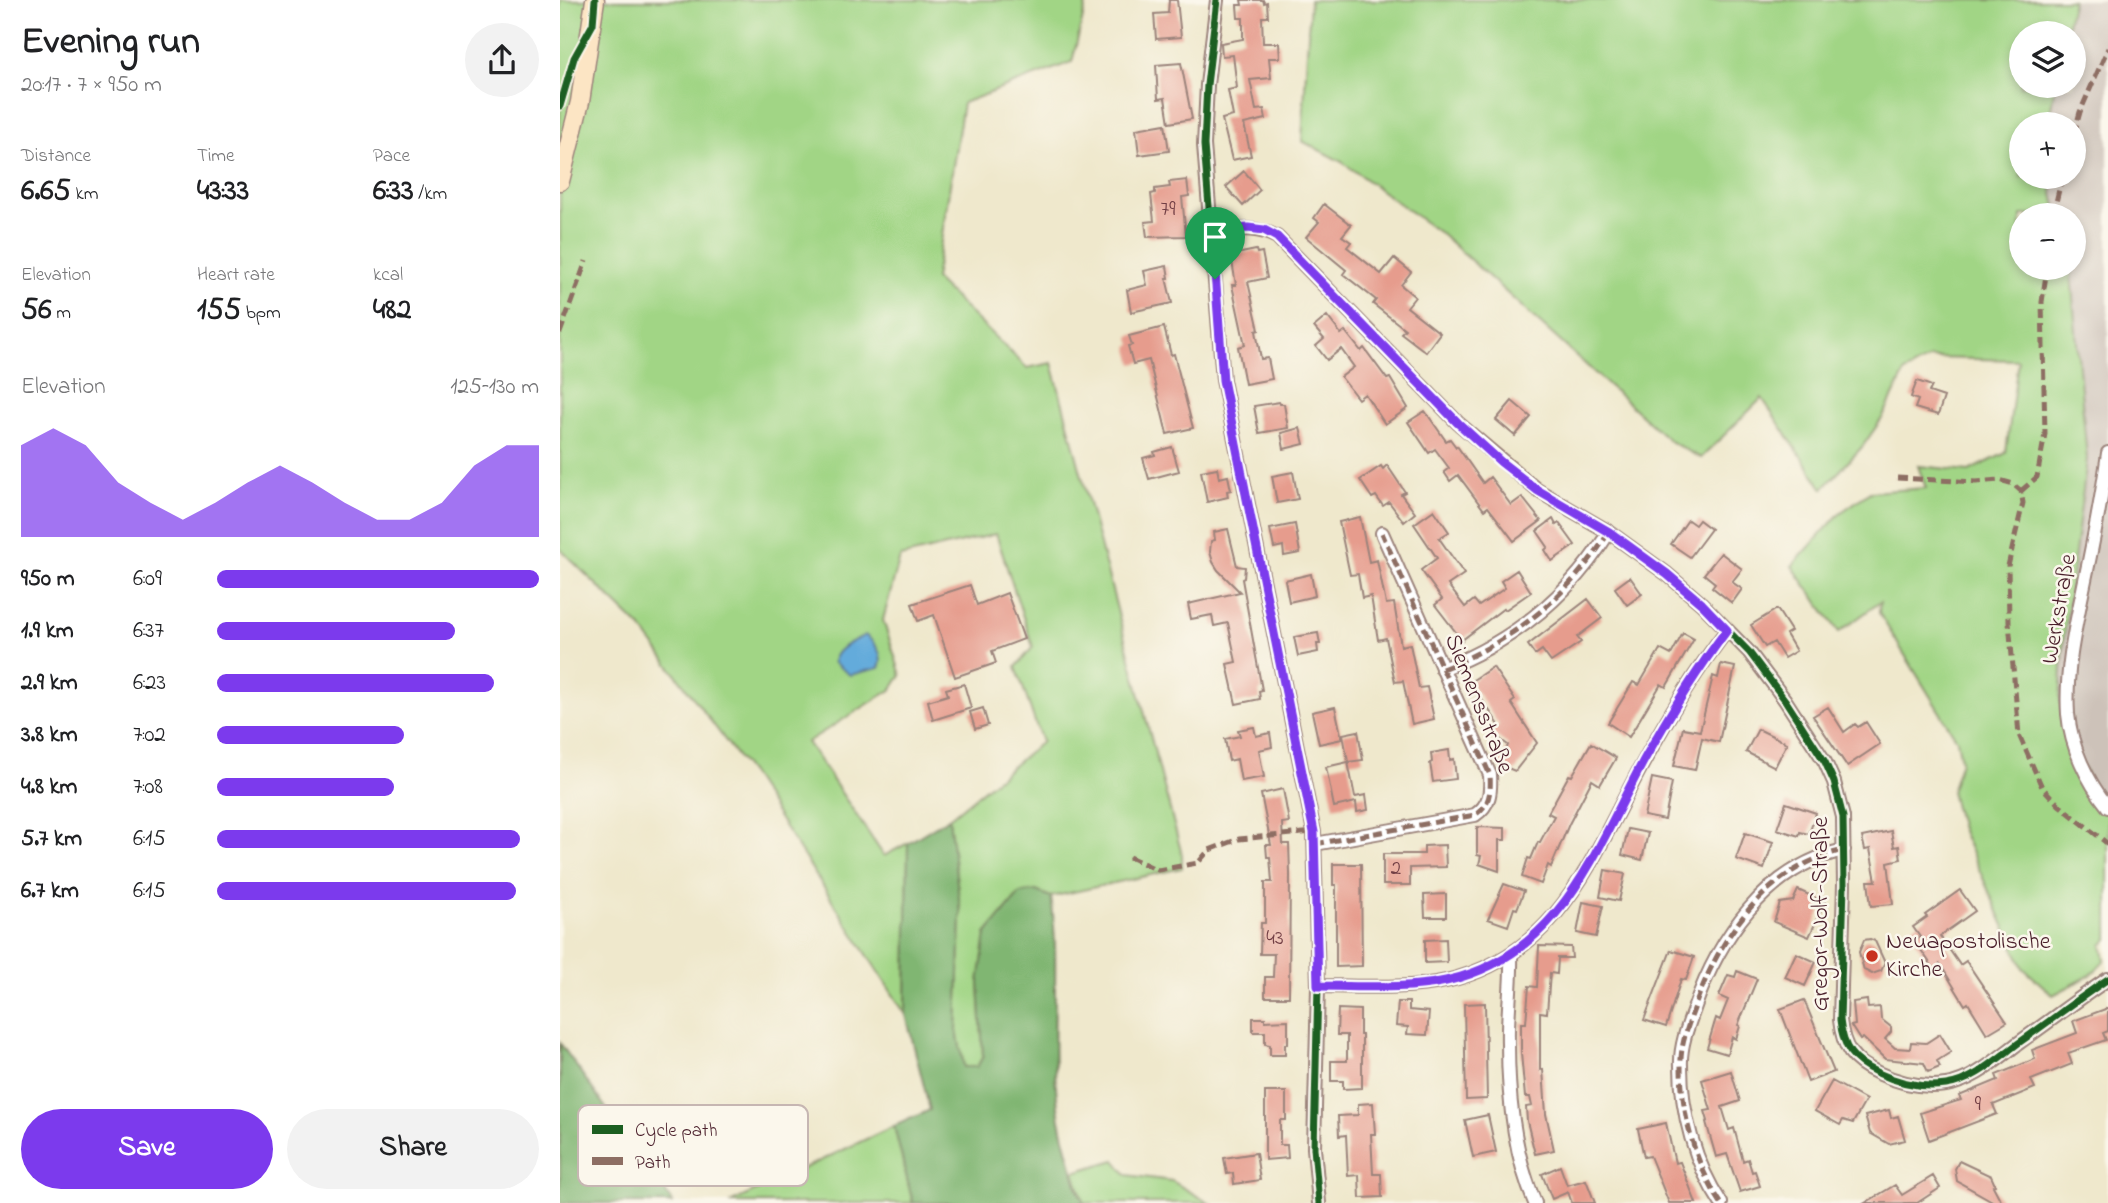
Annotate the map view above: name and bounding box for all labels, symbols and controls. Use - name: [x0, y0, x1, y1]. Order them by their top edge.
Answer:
- text: Evening run: [21, 15, 200, 71]
- map controls: [2009, 21, 2086, 280]
- button: layers: [2009, 21, 2086, 98]
- button: share: [465, 23, 539, 97]
- text: 20:17 · 7 × 950 m: [21, 69, 162, 102]
- button: +: [2009, 112, 2086, 189]
- text: Distance: [21, 143, 91, 170]
- text: Time: [197, 143, 235, 170]
- text: Pace: [373, 143, 410, 170]
- text: 6.65: [21, 170, 71, 214]
- text: 43:33: [197, 170, 249, 214]
- text: 6:33: [373, 170, 414, 214]
- text: km: [71, 181, 99, 208]
- text: /km: [414, 181, 447, 208]
- house number: 79: [1161, 195, 1176, 225]
- button: −: [2009, 203, 2086, 280]
- pin: [1185, 207, 1245, 279]
- icon: arrive: [1196, 218, 1234, 256]
- text: Elevation: [21, 262, 91, 289]
- text: Heart rate: [197, 262, 275, 289]
- text: kcal: [373, 262, 403, 289]
- text: 56: [21, 289, 51, 333]
- text: 155: [197, 289, 241, 333]
- text: 482: [373, 289, 412, 333]
- text: m: [51, 300, 71, 327]
- text: bpm: [241, 300, 281, 327]
- text: Elevation: [21, 371, 106, 404]
- text: 125–130 m: [450, 371, 539, 404]
- street label: Werkstraße: [2033, 551, 2087, 667]
- text: 950 m: [21, 563, 75, 596]
- text: 6:09: [133, 563, 162, 596]
- text: 1.9 km: [21, 615, 74, 648]
- text: 6:37: [133, 615, 164, 648]
- street label: Siemensstraße: [1434, 629, 1522, 779]
- text: 2.9 km: [21, 667, 78, 700]
- text: 6:23: [133, 667, 166, 700]
- text: 3.8 km: [21, 719, 78, 752]
- text: 7:02: [133, 719, 166, 752]
- text: 4.8 km: [21, 771, 77, 804]
- text: 7:08: [133, 771, 163, 804]
- street label: Gregor-Wolf-Straße: [1804, 816, 1839, 1011]
- text: 5.7 km: [21, 823, 82, 856]
- text: 6:15: [133, 823, 166, 856]
- house number: 2: [1391, 854, 1401, 884]
- text: 6.7 km: [21, 875, 79, 908]
- text: 6:15: [133, 875, 166, 908]
- house number: 43: [1266, 924, 1284, 954]
- place label: Neuapostolische Kirche: [1886, 925, 2051, 988]
- marker: Neuapostolische Kirche: [1864, 948, 1880, 964]
- house number: 9: [1975, 1090, 1982, 1120]
- legend: [578, 1105, 808, 1186]
- button: Save: [21, 1109, 273, 1189]
- button: Share: [287, 1109, 539, 1189]
- text: Cycle path: [635, 1118, 717, 1146]
- text: Path: [635, 1150, 671, 1177]

